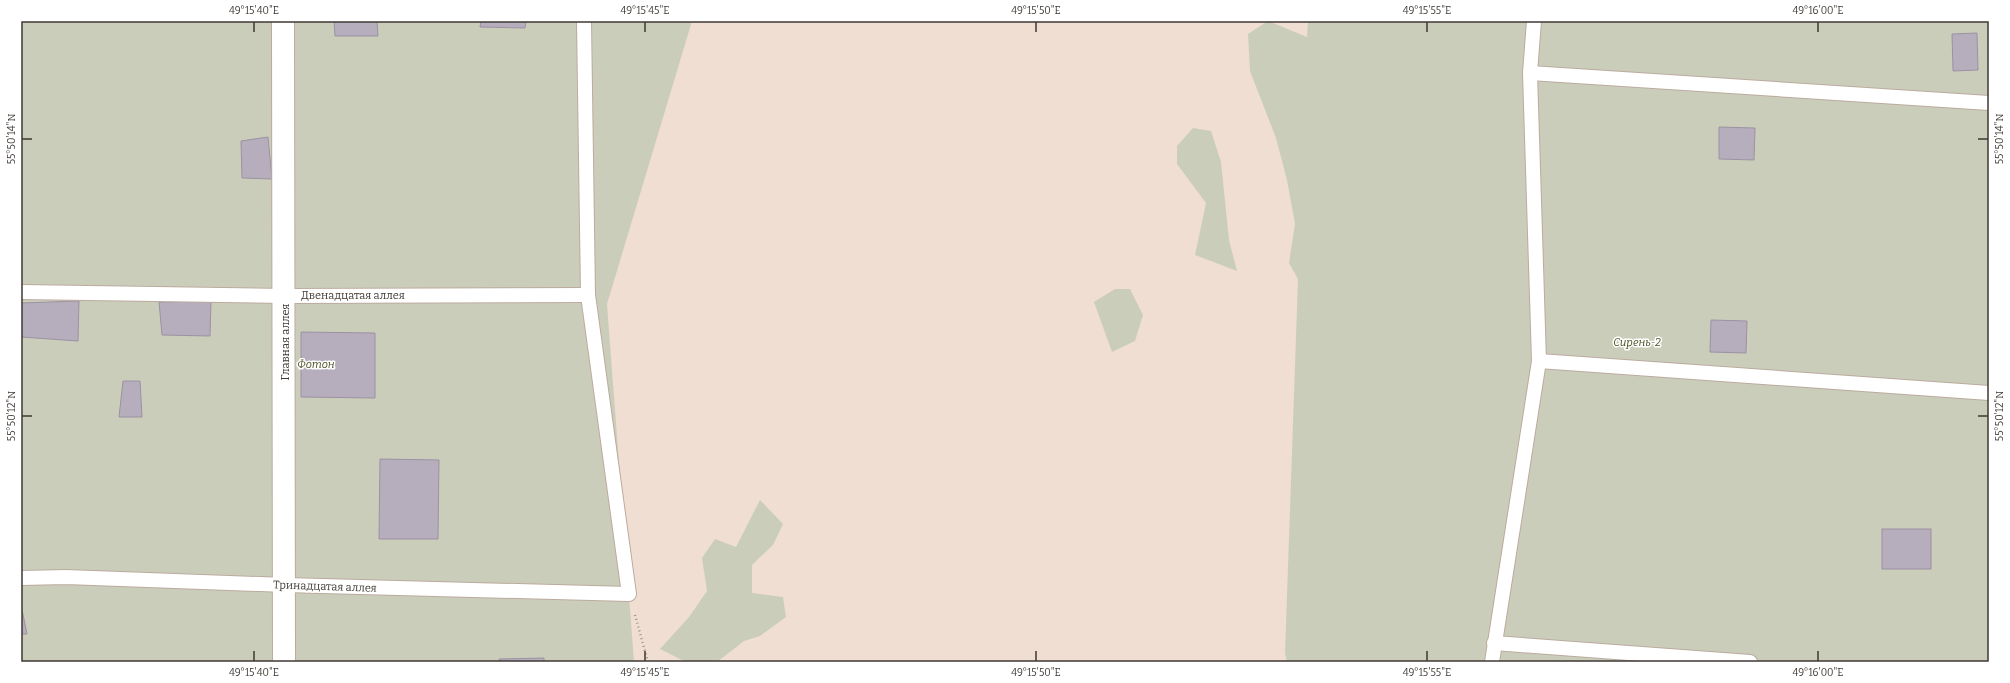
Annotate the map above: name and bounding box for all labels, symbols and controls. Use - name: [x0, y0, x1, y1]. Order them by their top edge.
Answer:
- text: 49°15'40"E: [229, 5, 279, 17]
- text: 49°15'45"E: [621, 5, 669, 17]
- text: 49°15'50"E: [1011, 5, 1061, 17]
- text: 49°15'55"E: [1403, 5, 1451, 17]
- text: 49°16'00"E: [1792, 5, 1844, 17]
- text: 55°50'14"N: [6, 114, 18, 164]
- text: 55°50'14"N: [1994, 114, 2006, 164]
- street label: Двенадцатая аллея: [301, 289, 405, 302]
- street label: Главная аллея: [279, 304, 292, 380]
- park label: Сирень-2: [1613, 336, 1661, 349]
- park label: Фотон: [297, 358, 335, 371]
- text: 55°50'12"N: [6, 391, 18, 441]
- text: 55°50'12"N: [1994, 391, 2006, 441]
- street label: Тринадцатая аллея: [273, 578, 377, 595]
- text: 49°15'40"E: [229, 667, 279, 679]
- text: 49°15'45"E: [621, 667, 669, 679]
- text: 49°15'50"E: [1011, 667, 1061, 679]
- text: 49°15'55"E: [1403, 667, 1451, 679]
- text: 49°16'00"E: [1792, 667, 1844, 679]

